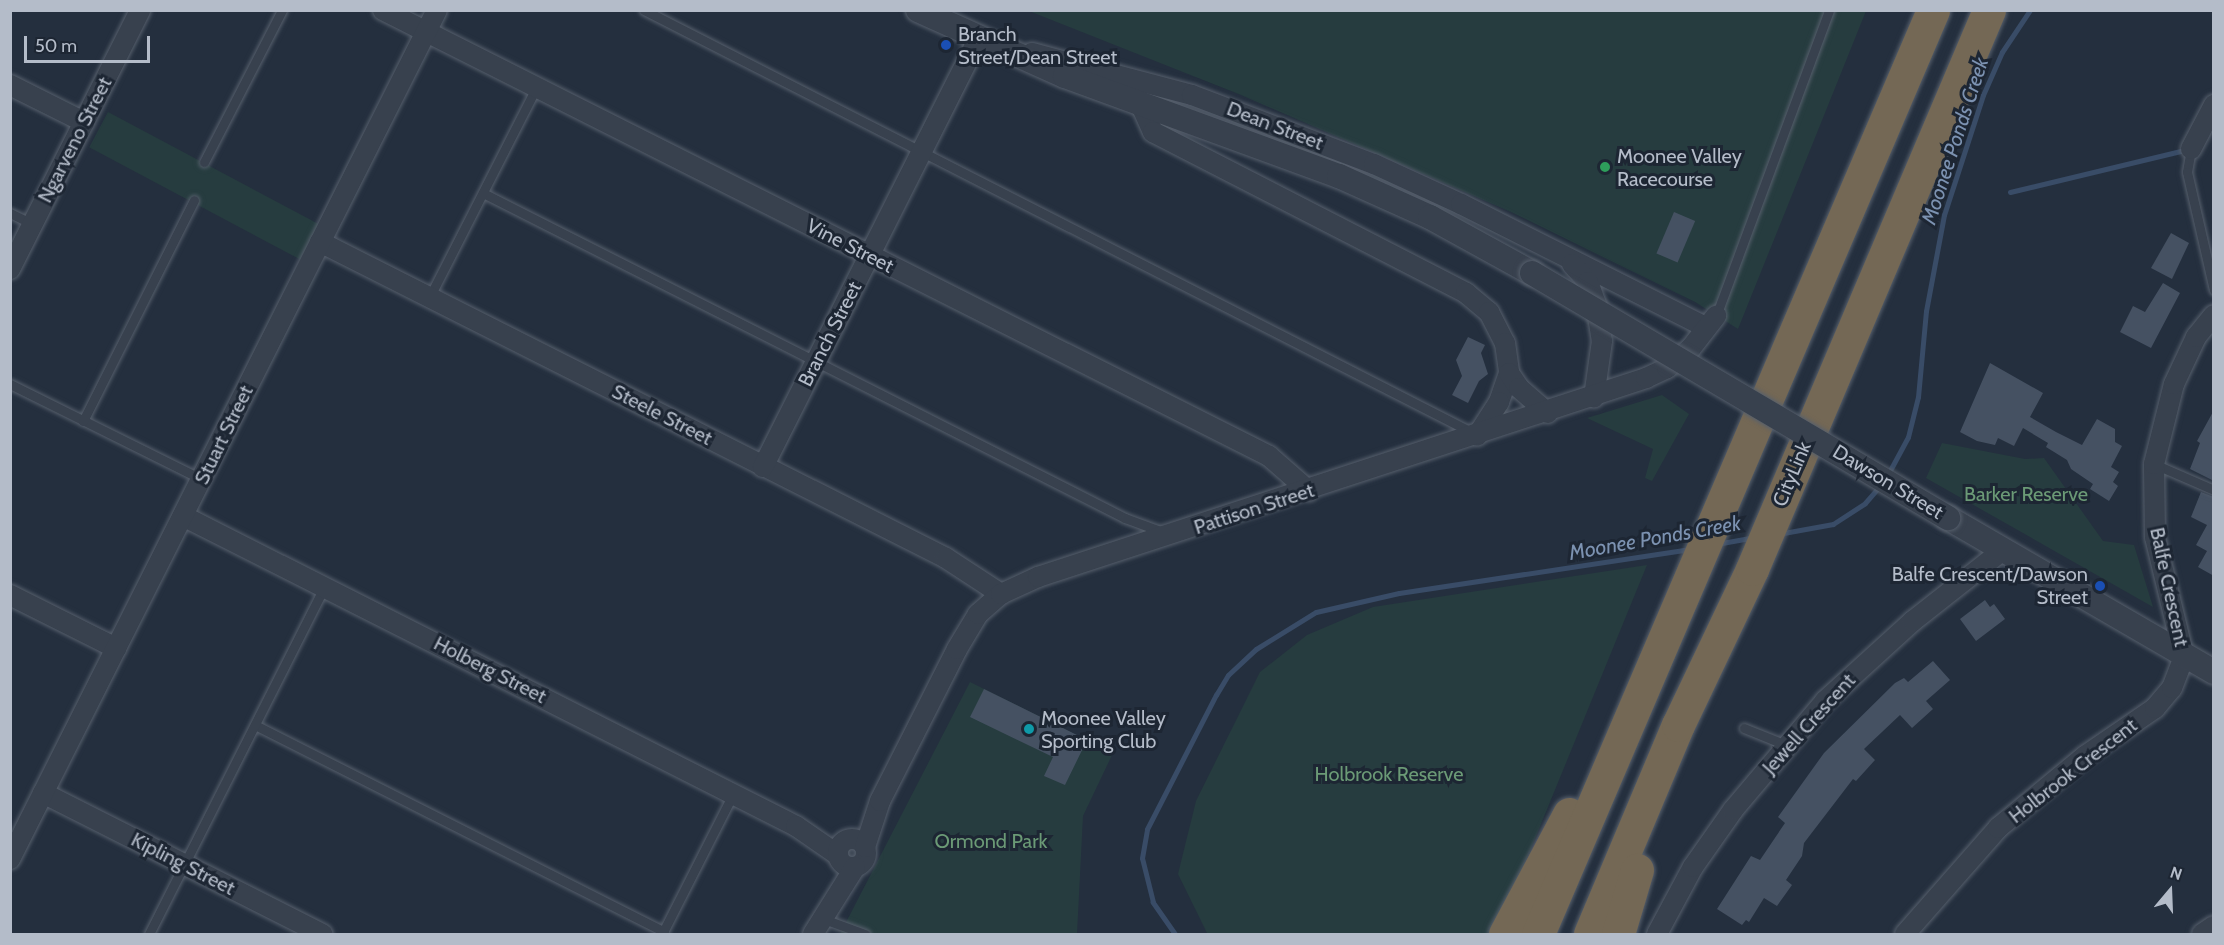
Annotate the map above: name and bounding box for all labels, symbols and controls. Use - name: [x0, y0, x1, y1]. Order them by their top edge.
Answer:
- place label: Branch Street/Dean Street: [958, 22, 1117, 69]
- scale bar: [27, 24, 153, 62]
- text: 50 m: [35, 35, 77, 57]
- marker: Branch Street/Dean Street: [939, 38, 953, 52]
- water label: Moonee Ponds Creek: [1916, 54, 1994, 228]
- street label: Ngarveno Street: [33, 73, 117, 207]
- street label: Dean Street: [1223, 97, 1327, 155]
- place label: Moonee Valley Racecourse: [1617, 144, 1742, 191]
- marker: Moonee Valley Racecourse: [1598, 160, 1612, 174]
- street label: Vine Street: [802, 214, 898, 278]
- street label: Branch Street: [793, 277, 867, 391]
- street label: Steele Street: [608, 380, 716, 450]
- street label: Stuart Street: [190, 382, 258, 488]
- street label: CityLink: [1768, 438, 1816, 510]
- street label: Dawson Street: [1828, 440, 1948, 524]
- street label: Pattison Street: [1191, 478, 1317, 540]
- park label: Barker Reserve: [1964, 482, 2088, 506]
- water label: Moonee Ponds Creek: [1567, 510, 1743, 566]
- street label: Balfe Crescent: [2145, 525, 2193, 649]
- place label: Balfe Crescent/Dawson Street: [1892, 562, 2088, 609]
- marker: Balfe Crescent/Dawson Street: [2093, 579, 2107, 593]
- street label: Holberg Street: [430, 631, 550, 709]
- street label: Jewell Crescent: [1757, 669, 1861, 779]
- place label: Moonee Valley Sporting Club: [1041, 706, 1166, 753]
- street label: Holbrook Crescent: [2004, 714, 2142, 828]
- marker: Moonee Valley Sporting Club: [1022, 722, 1036, 736]
- park label: Holbrook Reserve: [1315, 762, 1463, 786]
- street label: Kipling Street: [127, 828, 239, 900]
- park label: Ormond Park: [935, 829, 1047, 853]
- north arrow: [2140, 861, 2200, 921]
- text: N: [2168, 863, 2184, 884]

